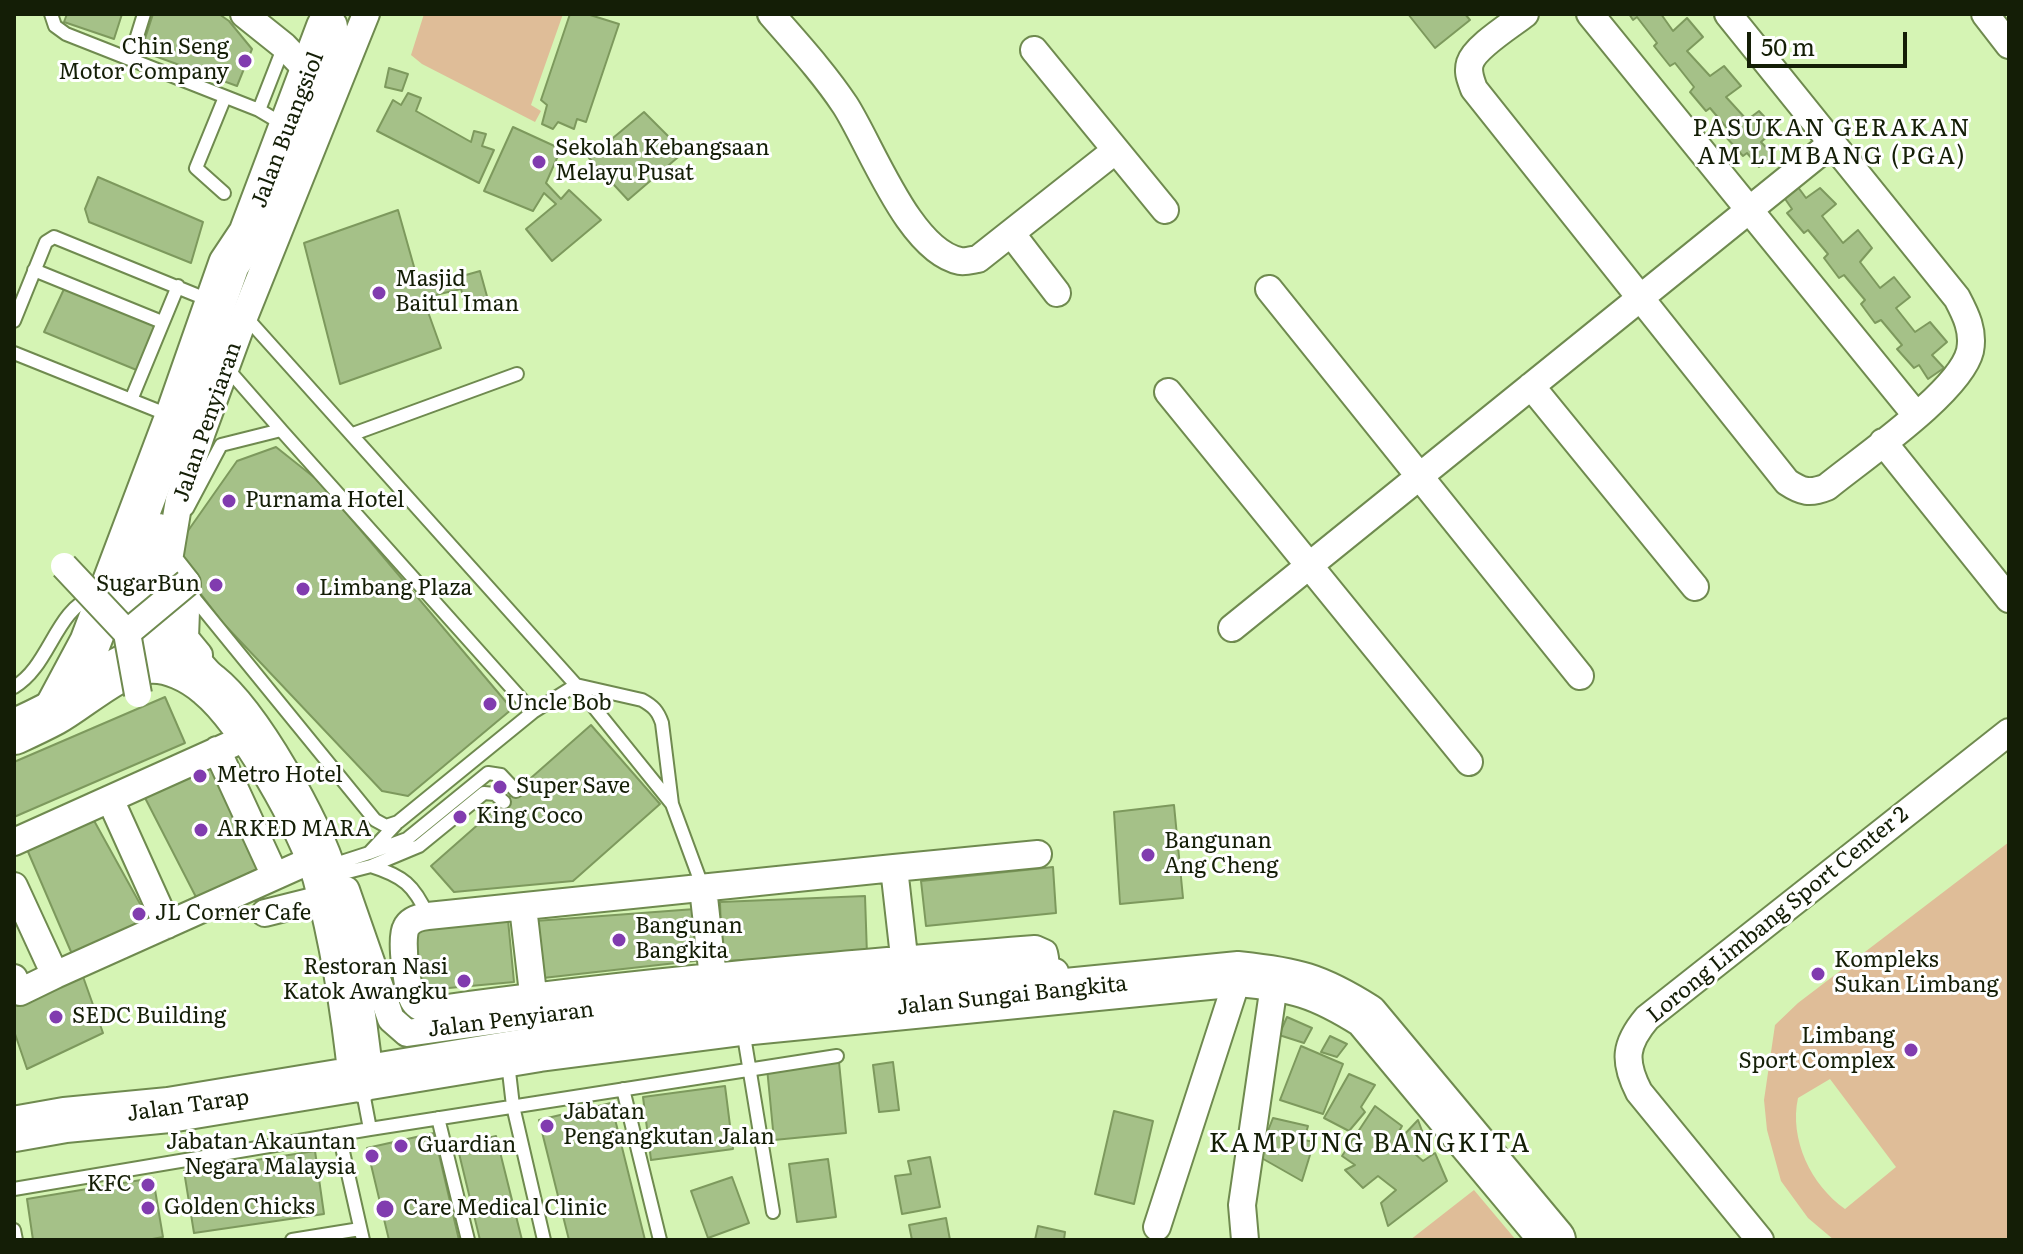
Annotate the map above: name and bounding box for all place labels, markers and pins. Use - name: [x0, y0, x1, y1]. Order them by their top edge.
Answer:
- place label: Chin Seng Motor Company: [58, 35, 229, 86]
- marker: Chin Seng Motor Company: [236, 52, 254, 70]
- place label: Sekolah Kebangsaan Melayu Pusat: [555, 136, 769, 188]
- marker: Sekolah Kebangsaan Melayu Pusat: [530, 153, 548, 171]
- place label: Masjid Baitul Iman: [395, 267, 519, 318]
- marker: Masjid Baitul Iman: [370, 284, 388, 302]
- place label: Purnama Hotel: [245, 488, 404, 514]
- marker: Purnama Hotel: [220, 492, 238, 510]
- place label: SugarBun: [96, 572, 200, 598]
- marker: SugarBun: [207, 576, 225, 594]
- place label: Limbang Plaza: [319, 576, 472, 602]
- marker: Limbang Plaza: [294, 580, 312, 598]
- place label: Uncle Bob: [506, 691, 612, 717]
- marker: Uncle Bob: [481, 695, 499, 713]
- place label: Metro Hotel: [216, 763, 343, 789]
- marker: Metro Hotel: [191, 767, 209, 785]
- place label: Super Save: [516, 774, 630, 800]
- marker: Super Save: [491, 778, 509, 796]
- place label: King Coco: [476, 804, 583, 830]
- marker: King Coco: [451, 808, 469, 826]
- place label: ARKED MARA: [217, 817, 371, 843]
- marker: ARKED MARA: [192, 821, 210, 839]
- place label: Bangunan Ang Cheng: [1164, 829, 1279, 880]
- marker: Bangunan Ang Cheng: [1139, 846, 1157, 864]
- place label: JL Corner Cafe: [155, 901, 311, 927]
- marker: JL Corner Cafe: [130, 905, 148, 923]
- place label: Bangunan Bangkita: [635, 914, 743, 966]
- marker: Bangunan Bangkita: [610, 931, 628, 949]
- place label: Kompleks Sukan Limbang: [1834, 948, 1999, 1000]
- place label: Restoran Nasi Katok Awangku: [283, 955, 448, 1006]
- marker: Kompleks Sukan Limbang: [1809, 965, 1827, 983]
- marker: Restoran Nasi Katok Awangku: [455, 972, 473, 990]
- place label: SEDC Building: [72, 1004, 226, 1030]
- marker: SEDC Building: [47, 1008, 65, 1026]
- place label: Limbang Sport Complex: [1738, 1024, 1895, 1076]
- marker: Limbang Sport Complex: [1902, 1041, 1920, 1059]
- place label: Jabatan Pengangkutan Jalan: [563, 1100, 775, 1152]
- marker: Jabatan Pengangkutan Jalan: [538, 1117, 556, 1135]
- place label: Jabatan Akauntan Negara Malaysia: [166, 1130, 356, 1182]
- place label: Guardian: [417, 1133, 516, 1159]
- marker: Guardian: [392, 1137, 410, 1155]
- marker: Jabatan Akauntan Negara Malaysia: [363, 1147, 381, 1165]
- place label: KFC: [87, 1172, 132, 1198]
- marker: KFC: [139, 1176, 157, 1194]
- place label: Golden Chicks: [164, 1195, 315, 1221]
- place label: Care Medical Clinic: [403, 1196, 607, 1222]
- marker: Care Medical Clinic: [374, 1198, 396, 1220]
- marker: Golden Chicks: [139, 1199, 157, 1217]

